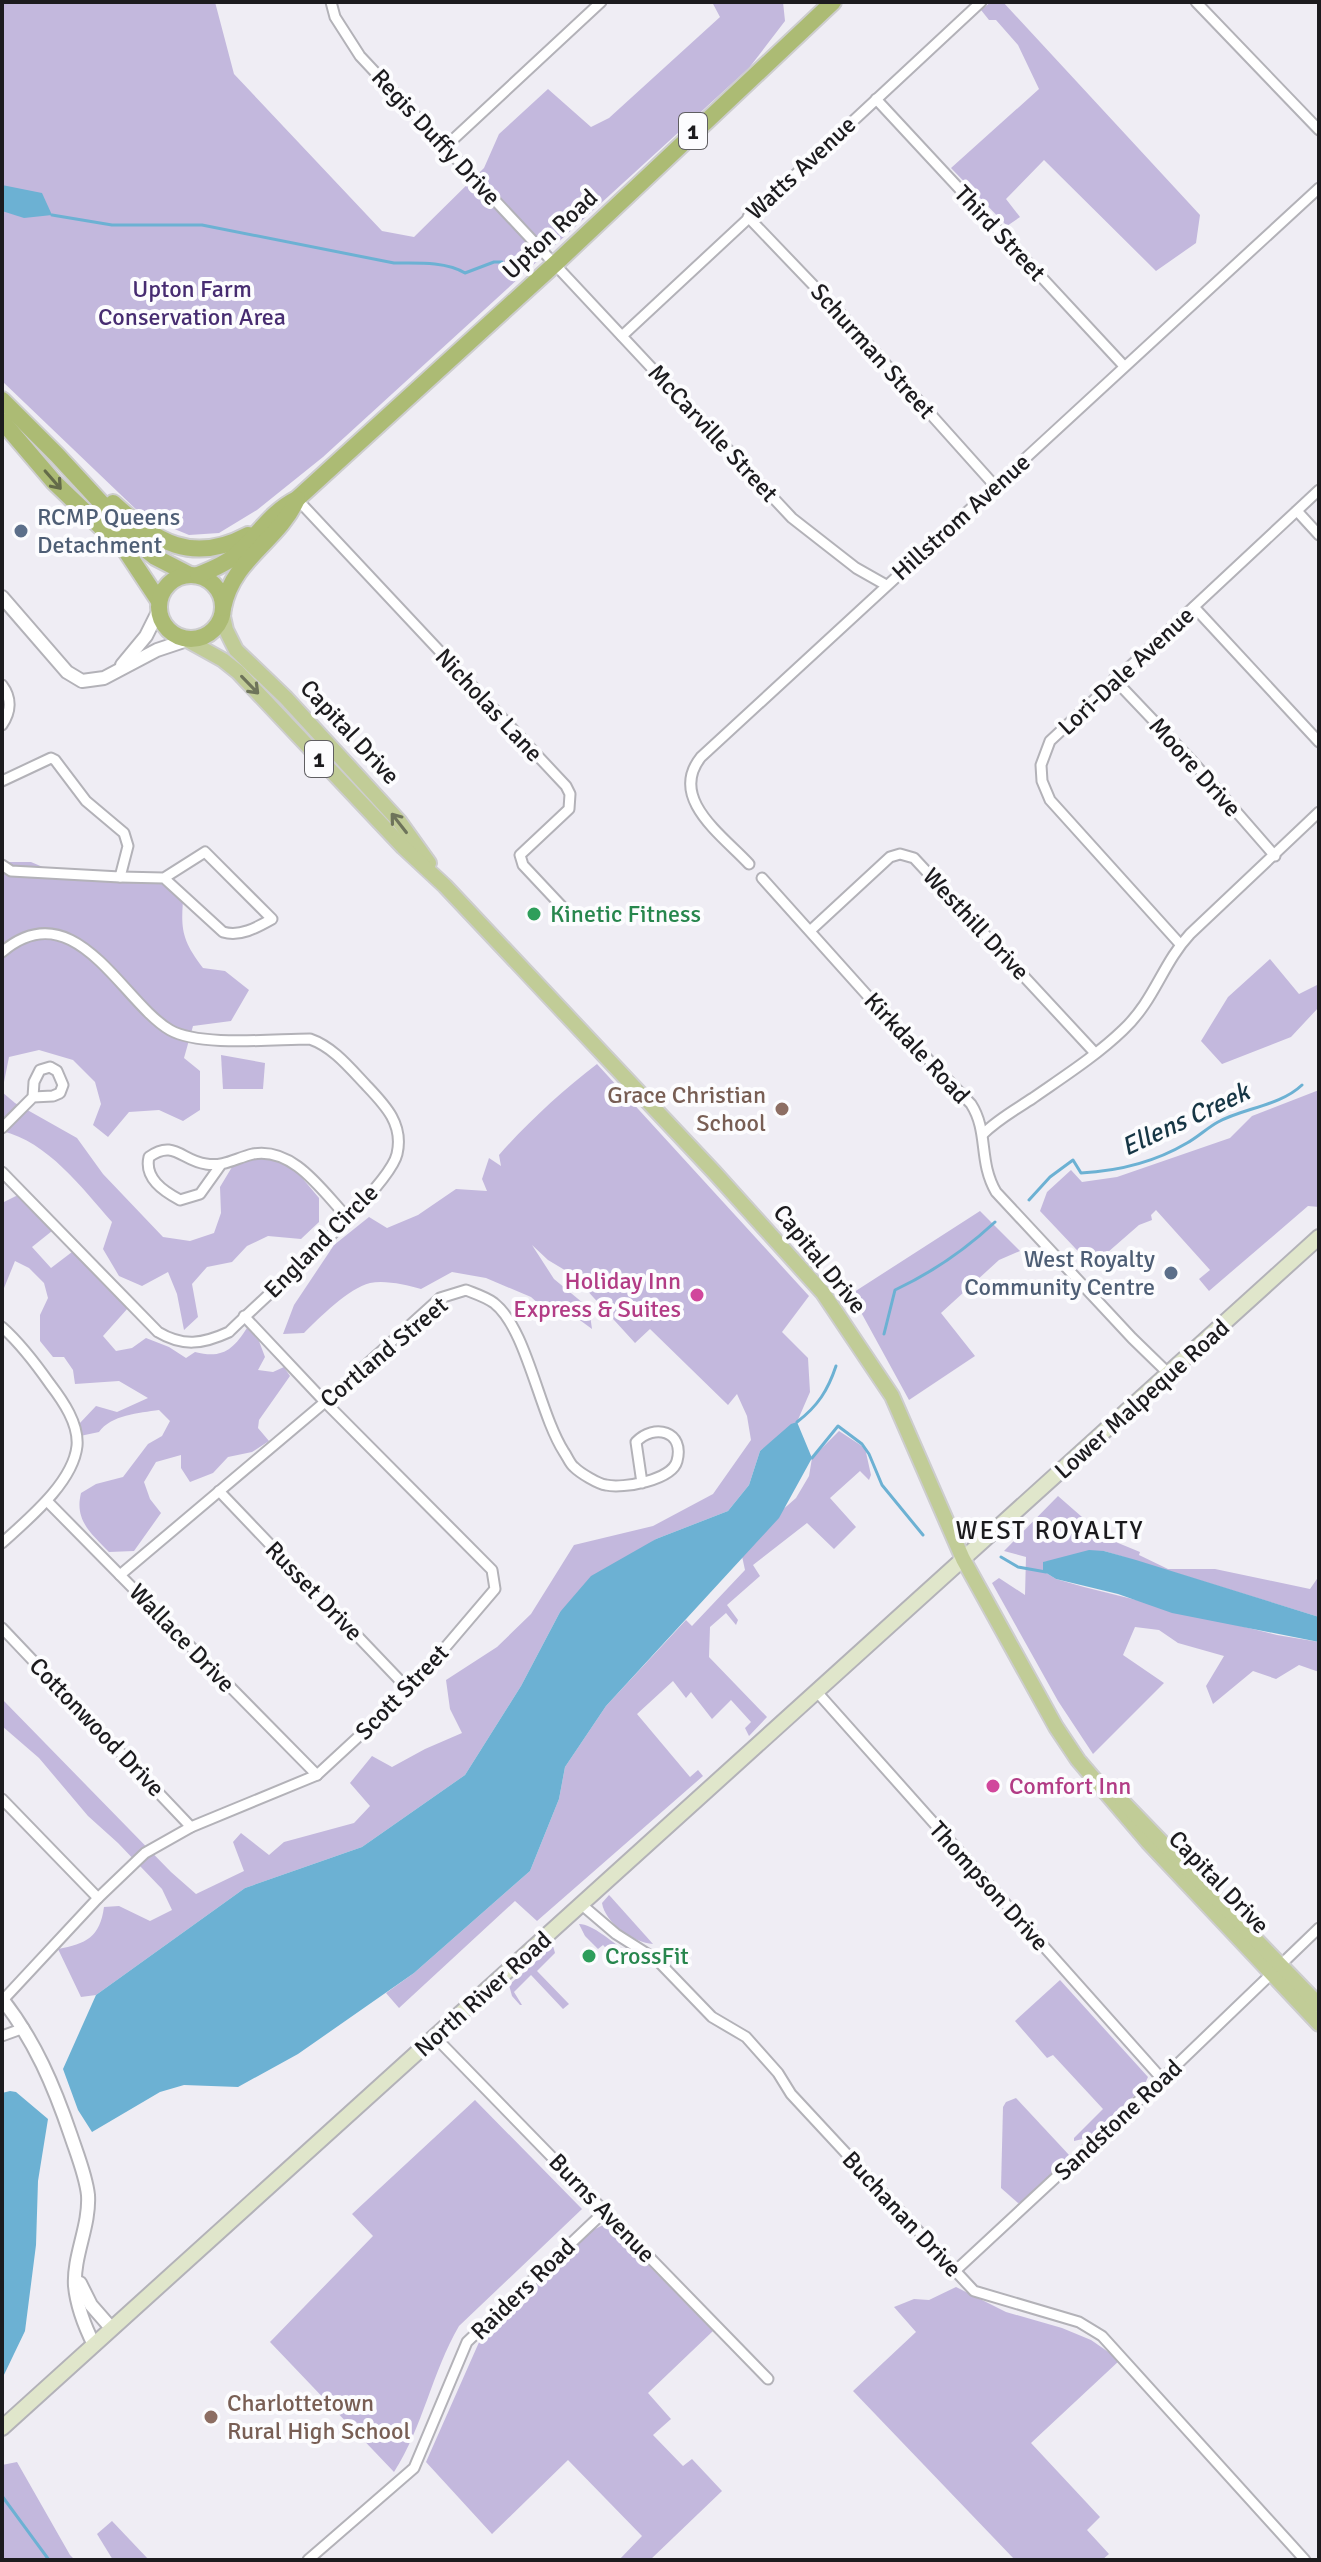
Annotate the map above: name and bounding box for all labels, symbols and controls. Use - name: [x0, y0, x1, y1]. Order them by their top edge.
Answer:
- street label: Regis Duffy Drive: [365, 62, 507, 212]
- street label: Watts Avenue: [740, 110, 862, 226]
- road number: 1: [679, 113, 707, 149]
- street label: Third Street: [948, 179, 1052, 287]
- street label: Upton Road: [496, 182, 604, 286]
- park label: Upton Farm Conservation Area: [98, 274, 286, 332]
- street label: Schurman Street: [804, 277, 942, 425]
- street label: McCarville Street: [642, 358, 784, 508]
- street label: Hillstrom Avenue: [886, 447, 1036, 587]
- one-way arrow: [44, 470, 62, 490]
- place label: RCMP Queens Detachment: [37, 502, 180, 560]
- marker: RCMP Queens Detachment: [12, 522, 30, 540]
- street label: Lori-Dale Avenue: [1052, 600, 1200, 742]
- street label: Nicholas Lane: [429, 642, 549, 768]
- street label: Capital Drive: [294, 673, 406, 791]
- one-way arrow: [240, 675, 259, 694]
- street label: Moore Drive: [1142, 711, 1248, 823]
- road number: 1: [305, 741, 333, 777]
- one-way arrow: [390, 813, 408, 834]
- street label: Westhill Drive: [916, 862, 1036, 986]
- place label: Kinetic Fitness: [550, 899, 701, 929]
- marker: Kinetic Fitness: [525, 905, 543, 923]
- street label: Kirkdale Road: [858, 986, 976, 1110]
- water label: Ellens Creek: [1116, 1076, 1256, 1163]
- place label: Grace Christian School: [607, 1080, 766, 1138]
- marker: Grace Christian School: [773, 1100, 791, 1118]
- street label: England Circle: [258, 1178, 384, 1304]
- street label: Capital Drive: [767, 1198, 873, 1320]
- place label: West Royalty Community Centre: [964, 1244, 1155, 1302]
- marker: West Royalty Community Centre: [1162, 1264, 1180, 1282]
- place label: Holiday Inn Express & Suites: [513, 1266, 681, 1324]
- marker: Holiday Inn Express & Suites: [688, 1286, 706, 1304]
- street label: Cortland Street: [314, 1290, 454, 1414]
- street label: Lower Malpeque Road: [1048, 1313, 1236, 1485]
- district label: WEST ROYALTY: [955, 1515, 1145, 1547]
- street label: Russet Drive: [259, 1535, 369, 1647]
- street label: Wallace Drive: [123, 1577, 241, 1699]
- street label: Scott Street: [349, 1638, 455, 1746]
- street label: Cottonwood Drive: [23, 1651, 171, 1803]
- place label: Comfort Inn: [1009, 1771, 1131, 1801]
- marker: Comfort Inn: [984, 1777, 1002, 1795]
- street label: Thompson Drive: [923, 1815, 1055, 1957]
- street label: Capital Drive: [1162, 1824, 1276, 1940]
- street label: North River Road: [408, 1925, 558, 2063]
- place label: CrossFit: [605, 1941, 689, 1971]
- marker: CrossFit: [580, 1947, 598, 1965]
- street label: Sandstone Road: [1048, 2053, 1188, 2187]
- street label: Buchanan Drive: [836, 2145, 968, 2283]
- street label: Burns Avenue: [542, 2147, 662, 2269]
- street label: Raiders Road: [465, 2232, 581, 2346]
- place label: Charlottetown Rural High School: [227, 2388, 411, 2446]
- marker: Charlottetown Rural High School: [202, 2408, 220, 2426]

